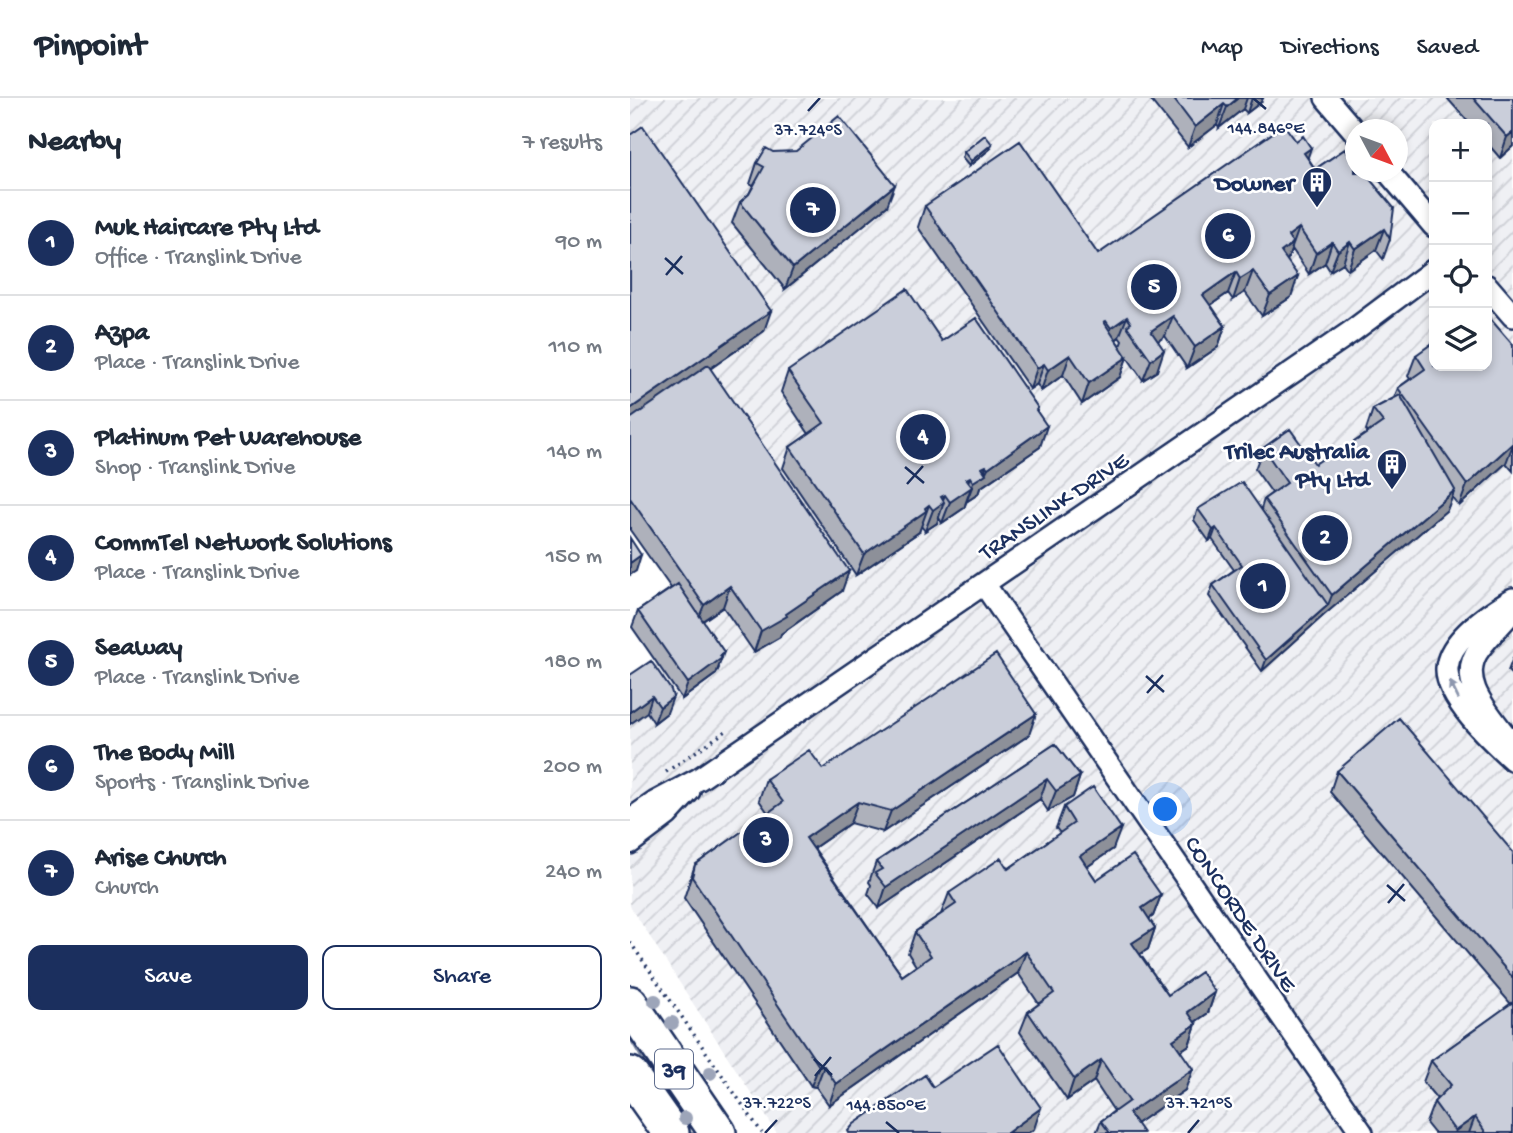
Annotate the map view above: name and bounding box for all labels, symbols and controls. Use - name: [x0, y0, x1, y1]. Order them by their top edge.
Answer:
- text: Pinpoint: [35, 29, 146, 67]
- text: Map: [1201, 34, 1243, 63]
- text: Directions: [1281, 34, 1379, 63]
- text: Saved: [1417, 34, 1478, 63]
- text: 144.846°E: [1227, 119, 1305, 140]
- north arrow: [1345, 119, 1408, 182]
- map controls: [1429, 119, 1492, 371]
- button: +: [1429, 119, 1492, 182]
- text: 37.724°S: [773, 121, 842, 142]
- text: Nearby: [28, 126, 121, 161]
- text: 7 results: [522, 130, 602, 157]
- building icon: Downer: [1300, 165, 1334, 209]
- place label: Downer: [1213, 171, 1297, 200]
- button: −: [1429, 182, 1492, 245]
- pin: 7: [790, 184, 836, 236]
- pin: 6: [1205, 210, 1251, 262]
- text: Muk Haircare Pty Ltd: [95, 214, 318, 245]
- text: 1: [46, 229, 56, 256]
- text: 90 m: [556, 229, 602, 256]
- text: Office · Translink Drive: [95, 245, 302, 272]
- button: locate: [1429, 245, 1492, 308]
- pin: 5: [1131, 261, 1177, 313]
- button: layers: [1429, 308, 1492, 371]
- text: Azpa: [95, 319, 149, 350]
- text: 2: [45, 334, 57, 361]
- text: 110 m: [549, 334, 602, 361]
- text: Place · Translink Drive: [95, 350, 299, 377]
- pin: 4: [900, 411, 946, 463]
- text: Platinum Pet Warehouse: [95, 424, 361, 455]
- text: 3: [45, 439, 57, 466]
- text: 140 m: [547, 439, 602, 466]
- place label: Trilec Australia Pty Ltd: [1223, 439, 1372, 496]
- street label: TRANSLINK DRIVE: [973, 447, 1136, 570]
- building icon: Trilec Australia Pty Ltd: [1375, 447, 1409, 491]
- text: Shop · Translink Drive: [95, 455, 295, 482]
- pin: 2: [1302, 512, 1348, 564]
- text: CommTel Network Solutions: [95, 529, 392, 560]
- text: 4: [46, 544, 56, 571]
- text: 150 m: [546, 544, 602, 571]
- text: Place · Translink Drive: [95, 560, 299, 587]
- pin: 1: [1240, 560, 1286, 612]
- text: Seaway: [95, 634, 182, 665]
- text: 5: [45, 649, 57, 676]
- text: 180 m: [545, 649, 602, 676]
- text: Place · Translink Drive: [95, 665, 299, 692]
- one-way arrow: [1448, 679, 1460, 699]
- text: The Body Mill: [95, 739, 235, 770]
- text: 6: [45, 754, 57, 781]
- text: 200 m: [543, 754, 602, 781]
- text: Sports · Translink Drive: [95, 770, 309, 797]
- your location: [1148, 792, 1182, 826]
- pin: 3: [743, 814, 789, 866]
- street label: CONCORDE DRIVE: [1176, 832, 1303, 999]
- text: Arise Church: [95, 844, 227, 875]
- text: 7: [45, 859, 57, 886]
- text: 240 m: [545, 859, 602, 886]
- text: Church: [95, 875, 159, 902]
- button: Save: [28, 945, 308, 1010]
- button: Share: [322, 945, 602, 1010]
- road number: 39: [655, 1050, 693, 1088]
- text: 37.722°S: [742, 1094, 812, 1115]
- text: 37.721°S: [1165, 1094, 1233, 1115]
- text: 144.850°E: [846, 1096, 926, 1117]

